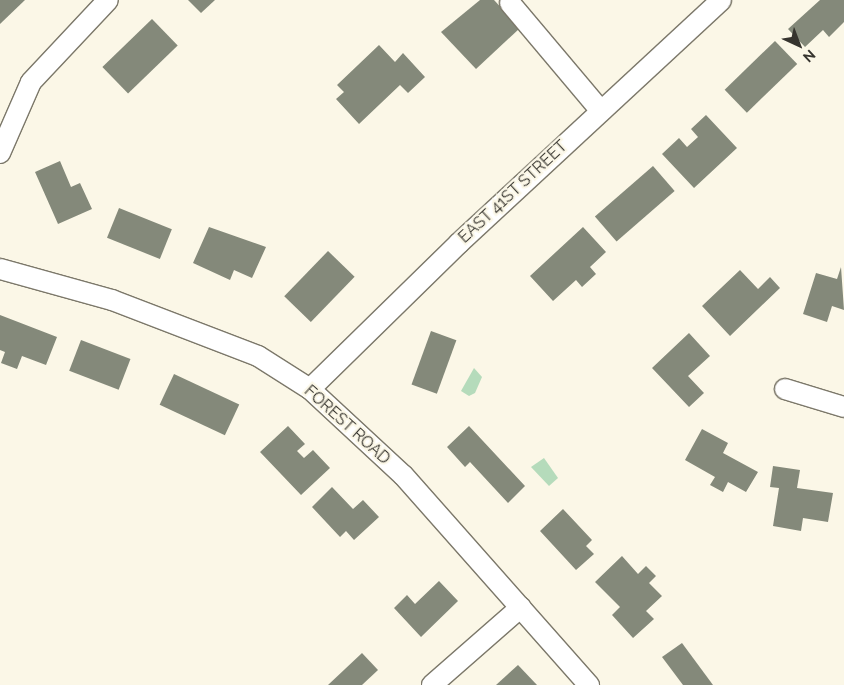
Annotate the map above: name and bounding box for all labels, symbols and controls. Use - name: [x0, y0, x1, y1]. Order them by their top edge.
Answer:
- north arrow: [774, 20, 824, 70]
- text: N: [800, 46, 819, 65]
- street label: EAST 41ST STREET: [454, 136, 572, 248]
- street label: FOREST ROAD: [300, 381, 394, 469]

